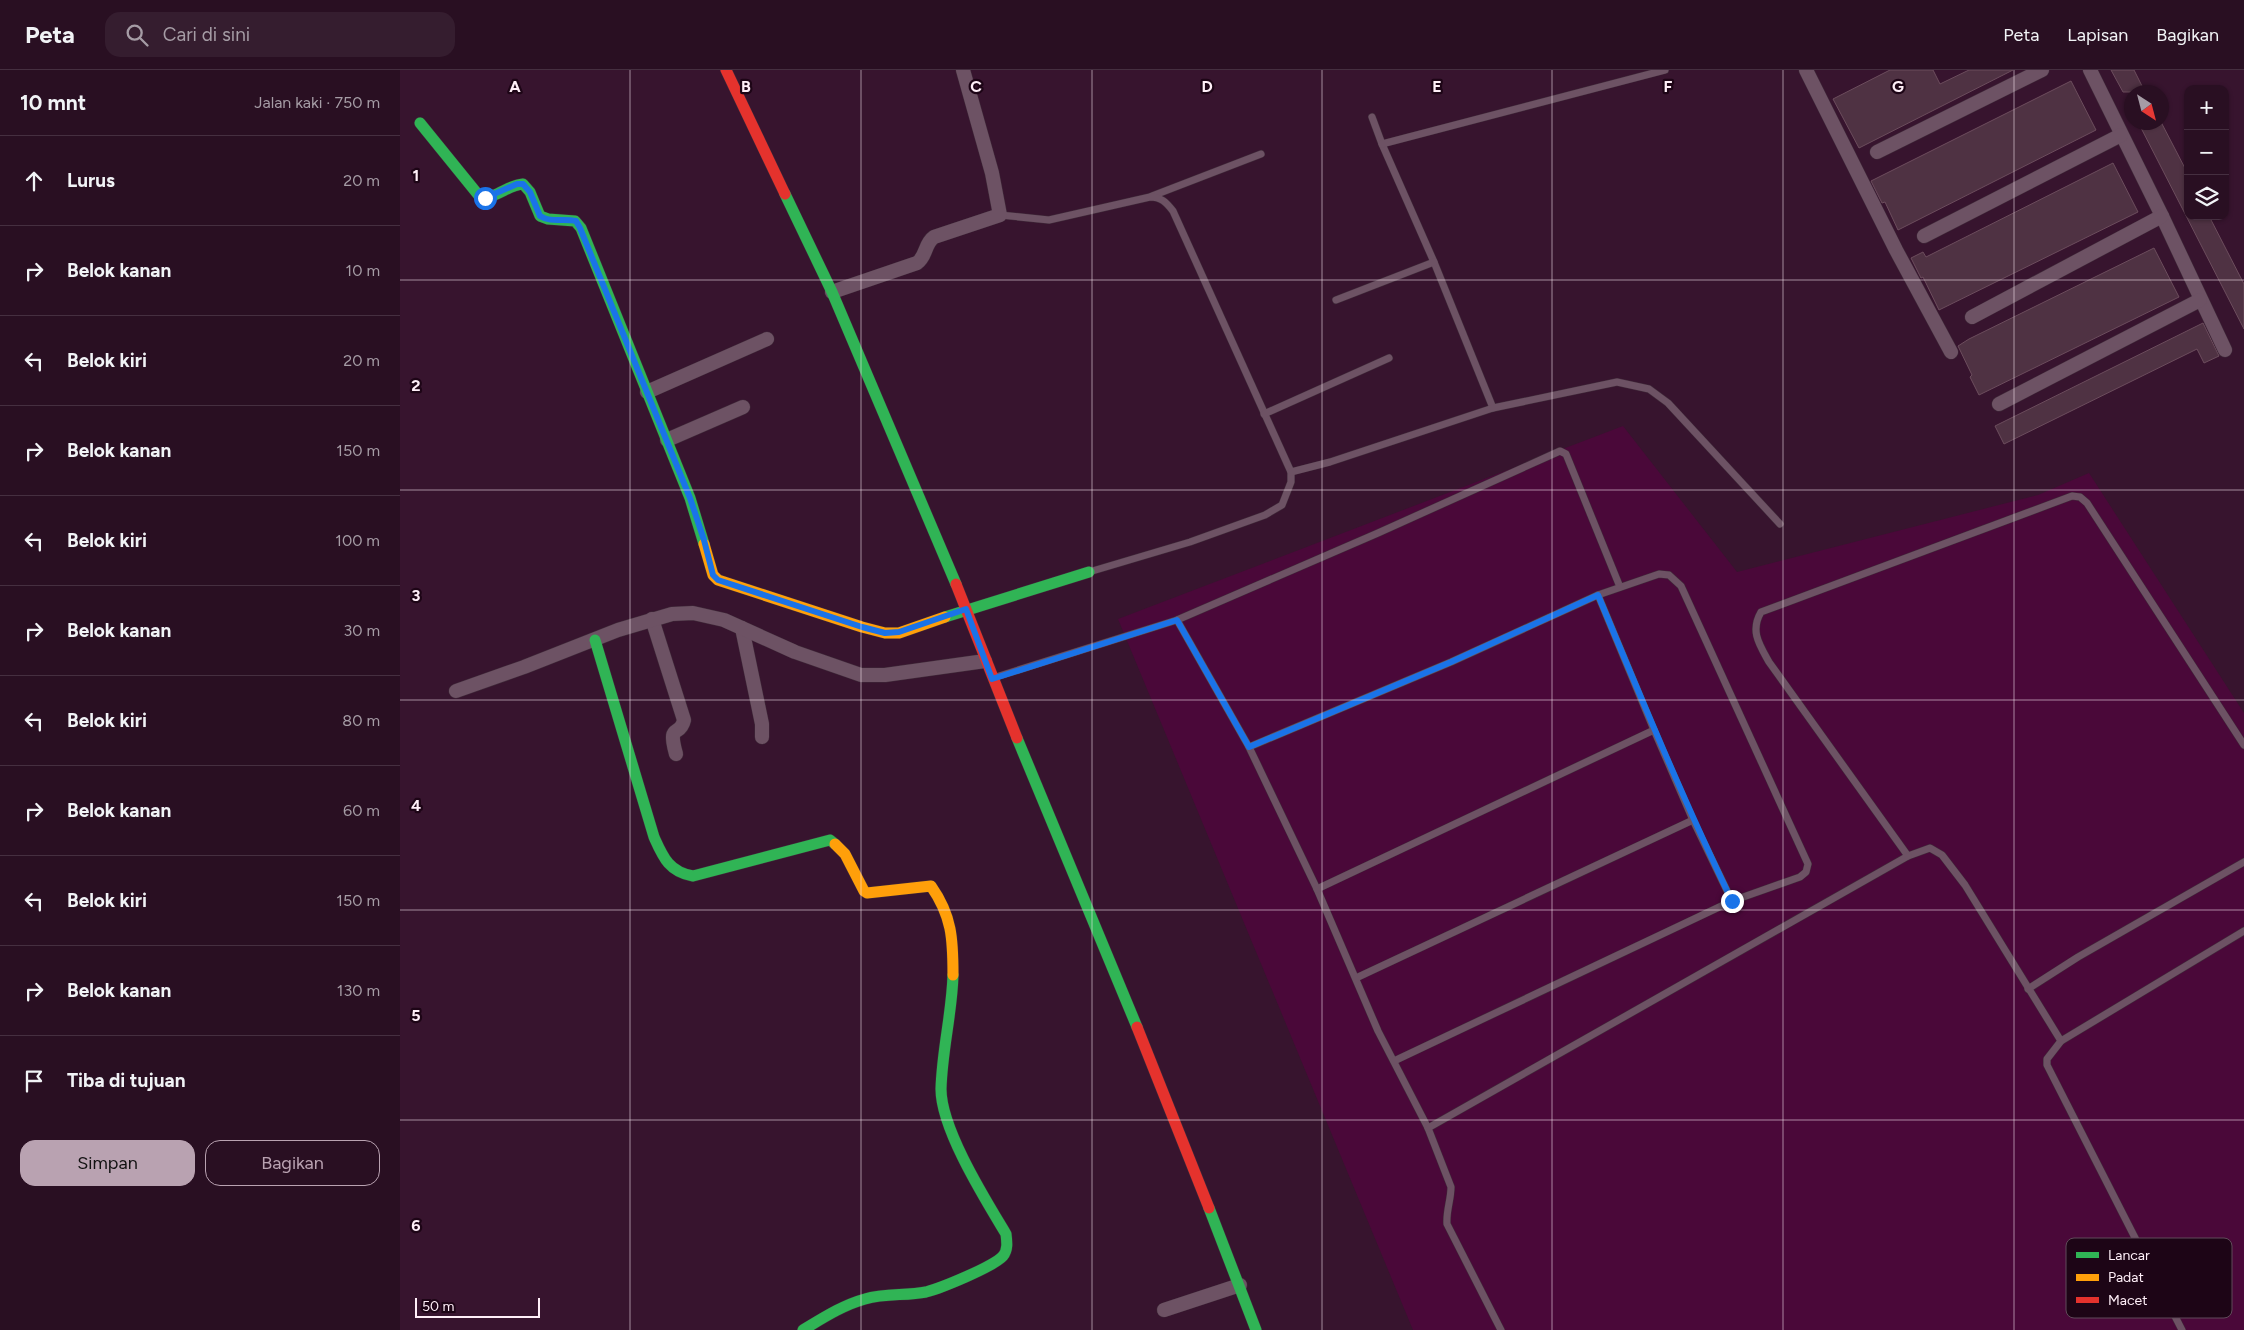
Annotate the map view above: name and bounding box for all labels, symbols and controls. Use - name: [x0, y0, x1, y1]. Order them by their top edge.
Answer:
- search box: [105, 12, 455, 57]
- text: Peta: [25, 20, 75, 49]
- icon: search: [123, 21, 151, 49]
- text: Cari di sini: [163, 23, 250, 46]
- text: Peta: [2003, 24, 2039, 46]
- text: Lapisan: [2067, 24, 2128, 46]
- text: Bagikan: [2156, 24, 2219, 46]
- text: A: [509, 77, 521, 96]
- text: B: [741, 77, 751, 96]
- text: C: [970, 77, 982, 96]
- text: D: [1201, 77, 1213, 96]
- text: E: [1432, 77, 1442, 96]
- text: F: [1664, 77, 1673, 96]
- text: G: [1892, 77, 1904, 96]
- north arrow: [2124, 85, 2169, 130]
- map controls: [2184, 85, 2229, 220]
- button: +: [2184, 85, 2229, 130]
- text: 10 mnt: [20, 90, 86, 115]
- text: Jalan kaki · 750 m: [254, 93, 380, 112]
- button: −: [2184, 130, 2229, 175]
- text: 1: [413, 166, 419, 185]
- icon: ahead: [20, 167, 48, 195]
- text: Lurus: [67, 169, 115, 192]
- text: 20 m: [343, 171, 380, 190]
- button: layers: [2184, 175, 2229, 220]
- route start: [474, 187, 497, 210]
- icon: right: [20, 257, 48, 285]
- text: Belok kanan: [67, 259, 171, 282]
- text: 10 m: [346, 261, 380, 280]
- icon: left: [20, 347, 48, 375]
- text: Belok kiri: [67, 349, 147, 372]
- text: 20 m: [343, 351, 380, 370]
- text: 2: [411, 376, 421, 395]
- icon: right: [20, 437, 48, 465]
- text: Belok kanan: [67, 439, 171, 462]
- text: 150 m: [336, 441, 380, 460]
- icon: left: [20, 527, 48, 555]
- text: Belok kiri: [67, 529, 147, 552]
- text: 100 m: [335, 531, 380, 550]
- text: 3: [412, 586, 421, 605]
- icon: right: [20, 617, 48, 645]
- text: Belok kanan: [67, 619, 171, 642]
- text: 30 m: [343, 621, 380, 640]
- icon: left: [20, 707, 48, 735]
- text: Belok kiri: [67, 709, 147, 732]
- text: 80 m: [342, 711, 380, 730]
- text: 4: [411, 796, 421, 815]
- icon: right: [20, 797, 48, 825]
- text: Belok kanan: [67, 799, 171, 822]
- text: 60 m: [343, 801, 380, 820]
- icon: left: [20, 887, 48, 915]
- text: Belok kiri: [67, 889, 147, 912]
- route end: [1721, 890, 1744, 913]
- text: 150 m: [336, 891, 380, 910]
- icon: right: [20, 977, 48, 1005]
- text: Belok kanan: [67, 979, 171, 1002]
- text: 130 m: [337, 981, 380, 1000]
- text: 5: [411, 1006, 421, 1025]
- icon: arrive: [20, 1067, 48, 1095]
- text: Tiba di tujuan: [67, 1069, 186, 1092]
- button: Simpan: [20, 1140, 195, 1186]
- button: Bagikan: [205, 1140, 380, 1186]
- text: 6: [411, 1216, 421, 1235]
- legend: [2066, 1238, 2232, 1318]
- text: Lancar: [2108, 1247, 2150, 1264]
- text: Padat: [2108, 1269, 2144, 1286]
- text: Macet: [2108, 1292, 2148, 1309]
- scale bar: [415, 1295, 540, 1318]
- text: 50 m: [422, 1298, 454, 1315]

